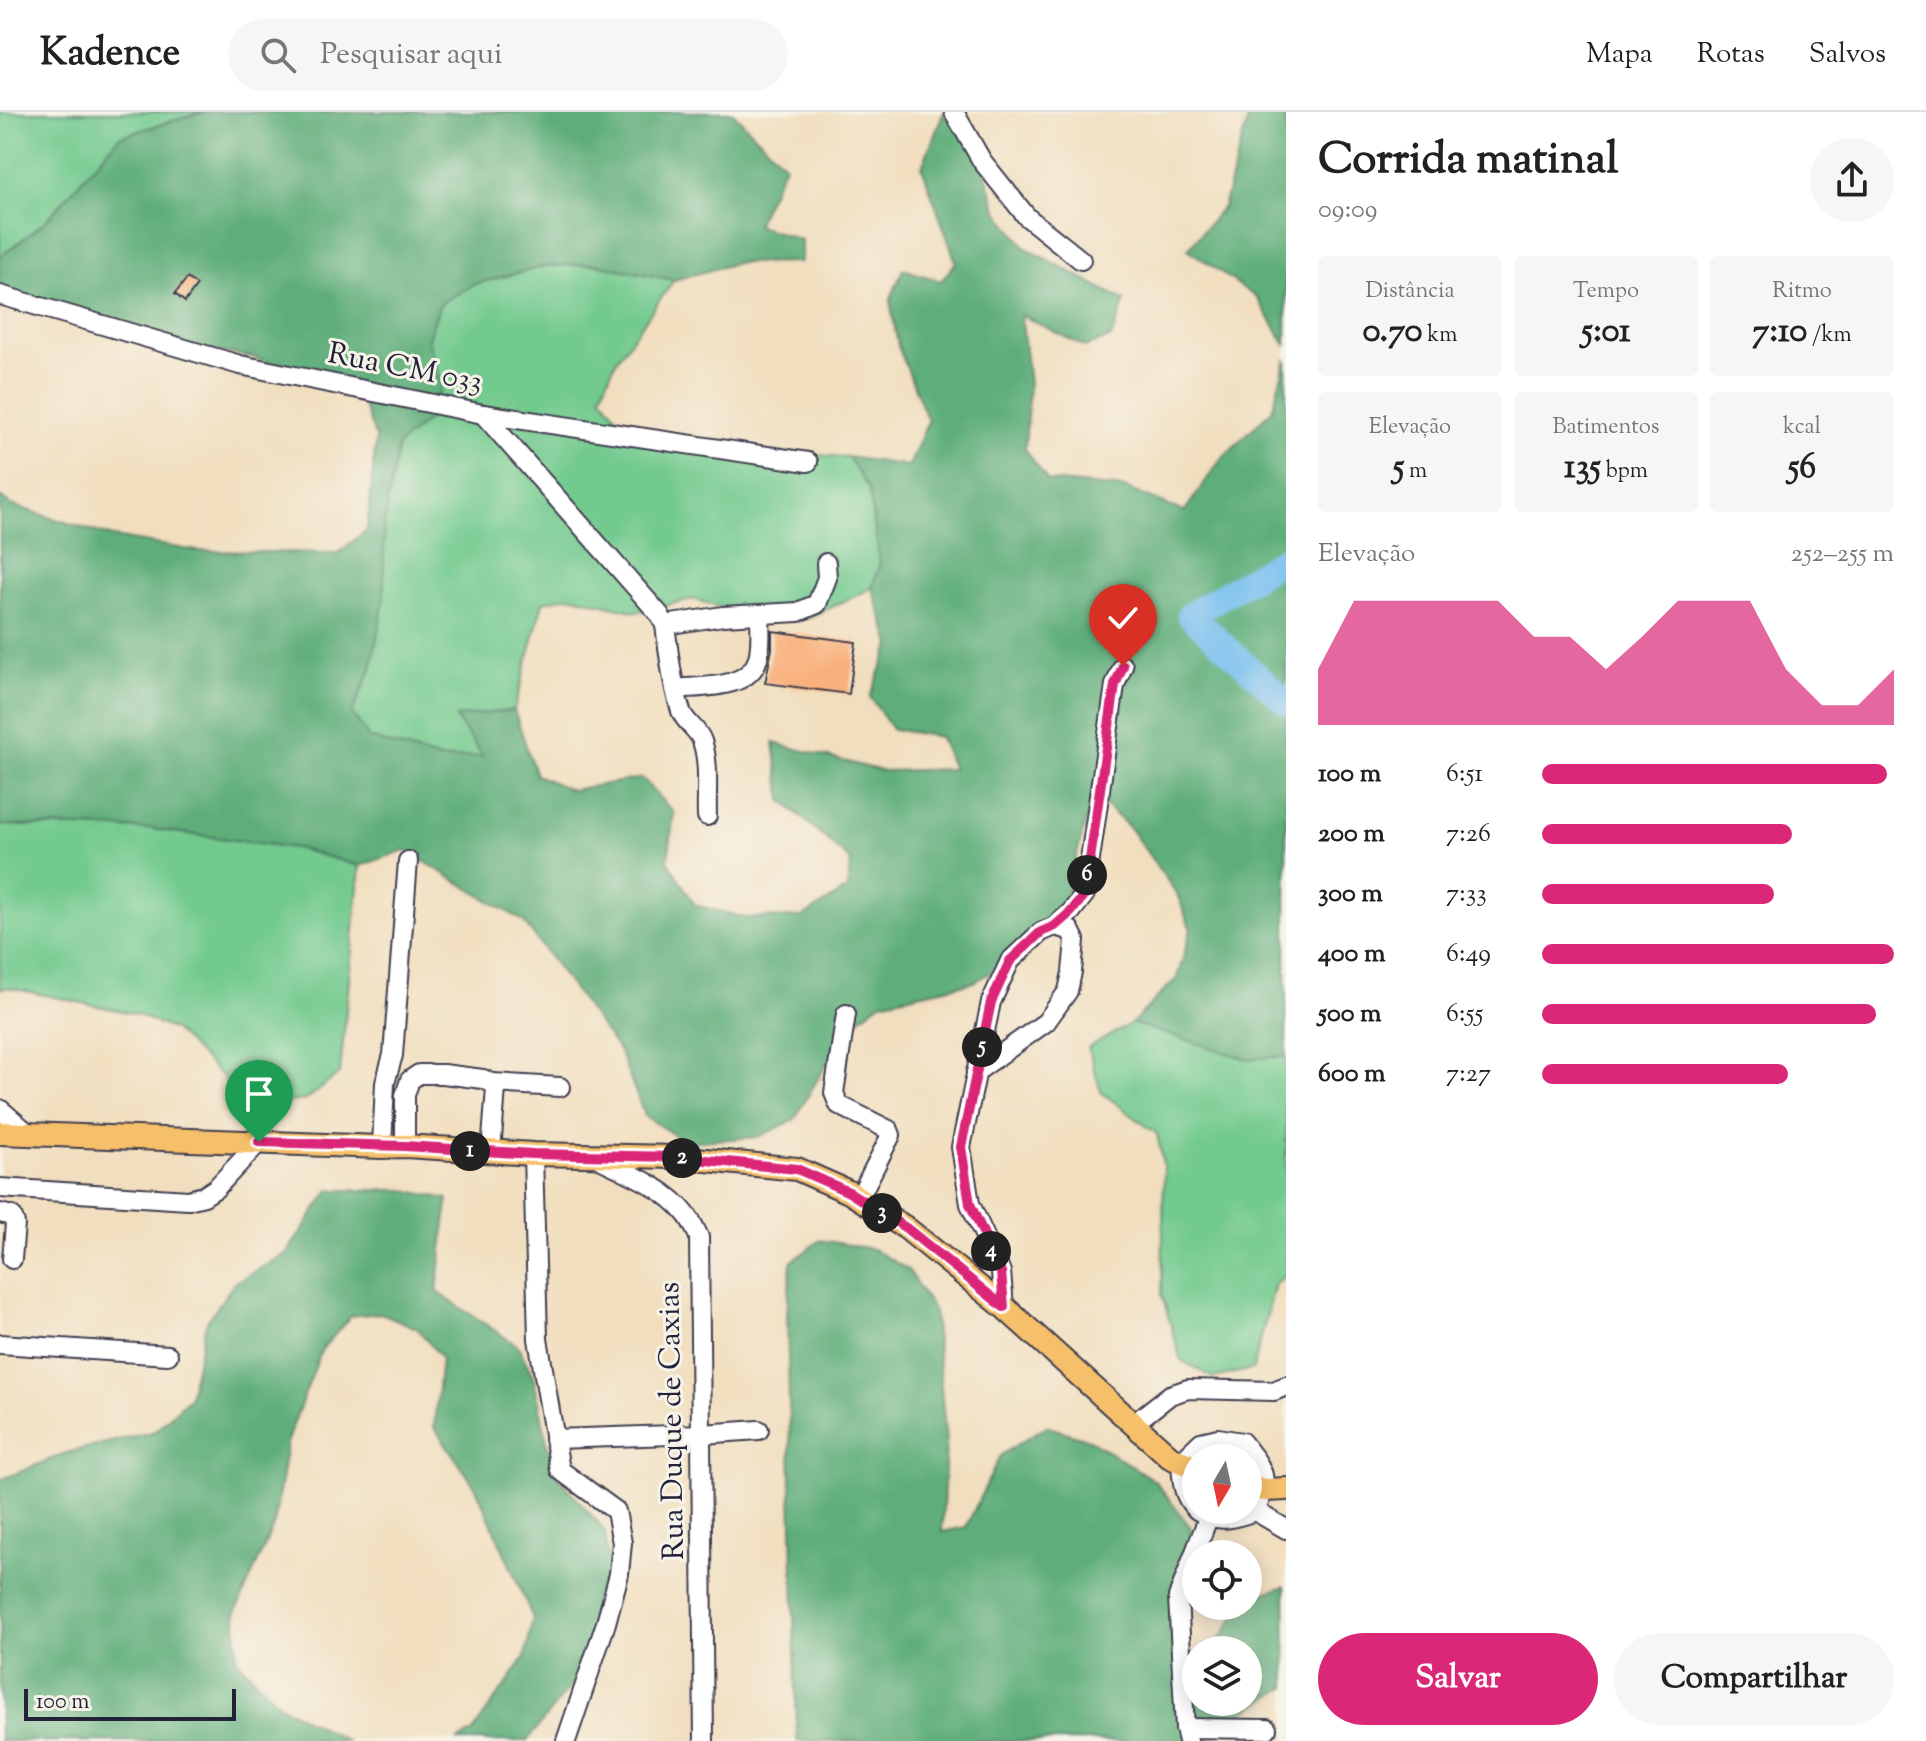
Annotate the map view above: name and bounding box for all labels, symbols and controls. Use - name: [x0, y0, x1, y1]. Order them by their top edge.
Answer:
- search box: [228, 19, 788, 91]
- text: Kadence: [40, 28, 180, 82]
- icon: search: [256, 33, 300, 77]
- text: Pesquisar aqui: [320, 34, 502, 77]
- text: Mapa: [1586, 35, 1653, 75]
- text: Rotas: [1697, 35, 1765, 75]
- text: Salvos: [1809, 35, 1886, 75]
- text: Corrida matinal: [1318, 130, 1618, 193]
- button: share: [1810, 138, 1894, 222]
- text: 09:09: [1318, 192, 1377, 229]
- text: Distância: [1365, 276, 1455, 308]
- text: Tempo: [1573, 276, 1639, 308]
- text: Ritmo: [1772, 276, 1832, 308]
- text: 0.70: [1363, 308, 1423, 357]
- text: 5:01: [1581, 308, 1631, 357]
- text: 7:10: [1752, 308, 1807, 357]
- text: km: [1423, 320, 1457, 352]
- text: /km: [1807, 320, 1852, 352]
- street label: Rua CM 033: [324, 333, 486, 405]
- text: Elevação: [1369, 412, 1451, 444]
- text: Batimentos: [1553, 412, 1659, 444]
- text: kcal: [1783, 412, 1821, 444]
- text: 5: [1393, 444, 1404, 493]
- text: 135: [1564, 444, 1601, 493]
- text: 56: [1788, 444, 1816, 493]
- text: m: [1404, 456, 1427, 488]
- text: bpm: [1601, 456, 1648, 488]
- text: Elevação: [1318, 536, 1415, 573]
- text: 252–255 m: [1791, 536, 1894, 573]
- pin: [1089, 584, 1157, 666]
- icon: check: [1101, 596, 1145, 640]
- text: 100 m: [1318, 756, 1381, 793]
- text: 6:51: [1446, 756, 1483, 793]
- text: 200 m: [1318, 816, 1385, 853]
- text: 7:26: [1446, 816, 1491, 853]
- pin: 6: [1067, 855, 1107, 895]
- text: 6: [1082, 859, 1092, 891]
- text: 300 m: [1318, 876, 1383, 913]
- text: 7:33: [1446, 876, 1487, 913]
- text: 400 m: [1318, 936, 1385, 973]
- text: 6:49: [1446, 936, 1491, 973]
- text: 500 m: [1318, 996, 1381, 1033]
- text: 6:55: [1446, 996, 1483, 1033]
- pin: 5: [962, 1027, 1002, 1067]
- text: 5: [978, 1031, 986, 1063]
- text: 600 m: [1318, 1056, 1385, 1093]
- text: 7:27: [1446, 1056, 1491, 1093]
- pin: [225, 1060, 293, 1142]
- icon: arrive: [237, 1072, 281, 1116]
- pin: 1: [450, 1131, 490, 1171]
- text: 1: [466, 1135, 474, 1167]
- pin: 2: [662, 1138, 702, 1178]
- text: 2: [677, 1142, 687, 1174]
- pin: 3: [862, 1193, 902, 1233]
- text: 3: [878, 1197, 886, 1229]
- pin: 4: [971, 1231, 1011, 1271]
- text: 4: [985, 1235, 997, 1267]
- street label: Rua Duque de Caxias: [649, 1281, 697, 1561]
- north arrow: [1182, 1444, 1262, 1524]
- map controls: [1182, 1444, 1262, 1716]
- button: locate: [1182, 1540, 1262, 1620]
- button: Salvar: [1318, 1633, 1598, 1725]
- button: Compartilhar: [1614, 1633, 1894, 1725]
- button: layers: [1182, 1636, 1262, 1716]
- scale bar: [24, 1685, 236, 1721]
- text: 100 m: [36, 1687, 89, 1719]

